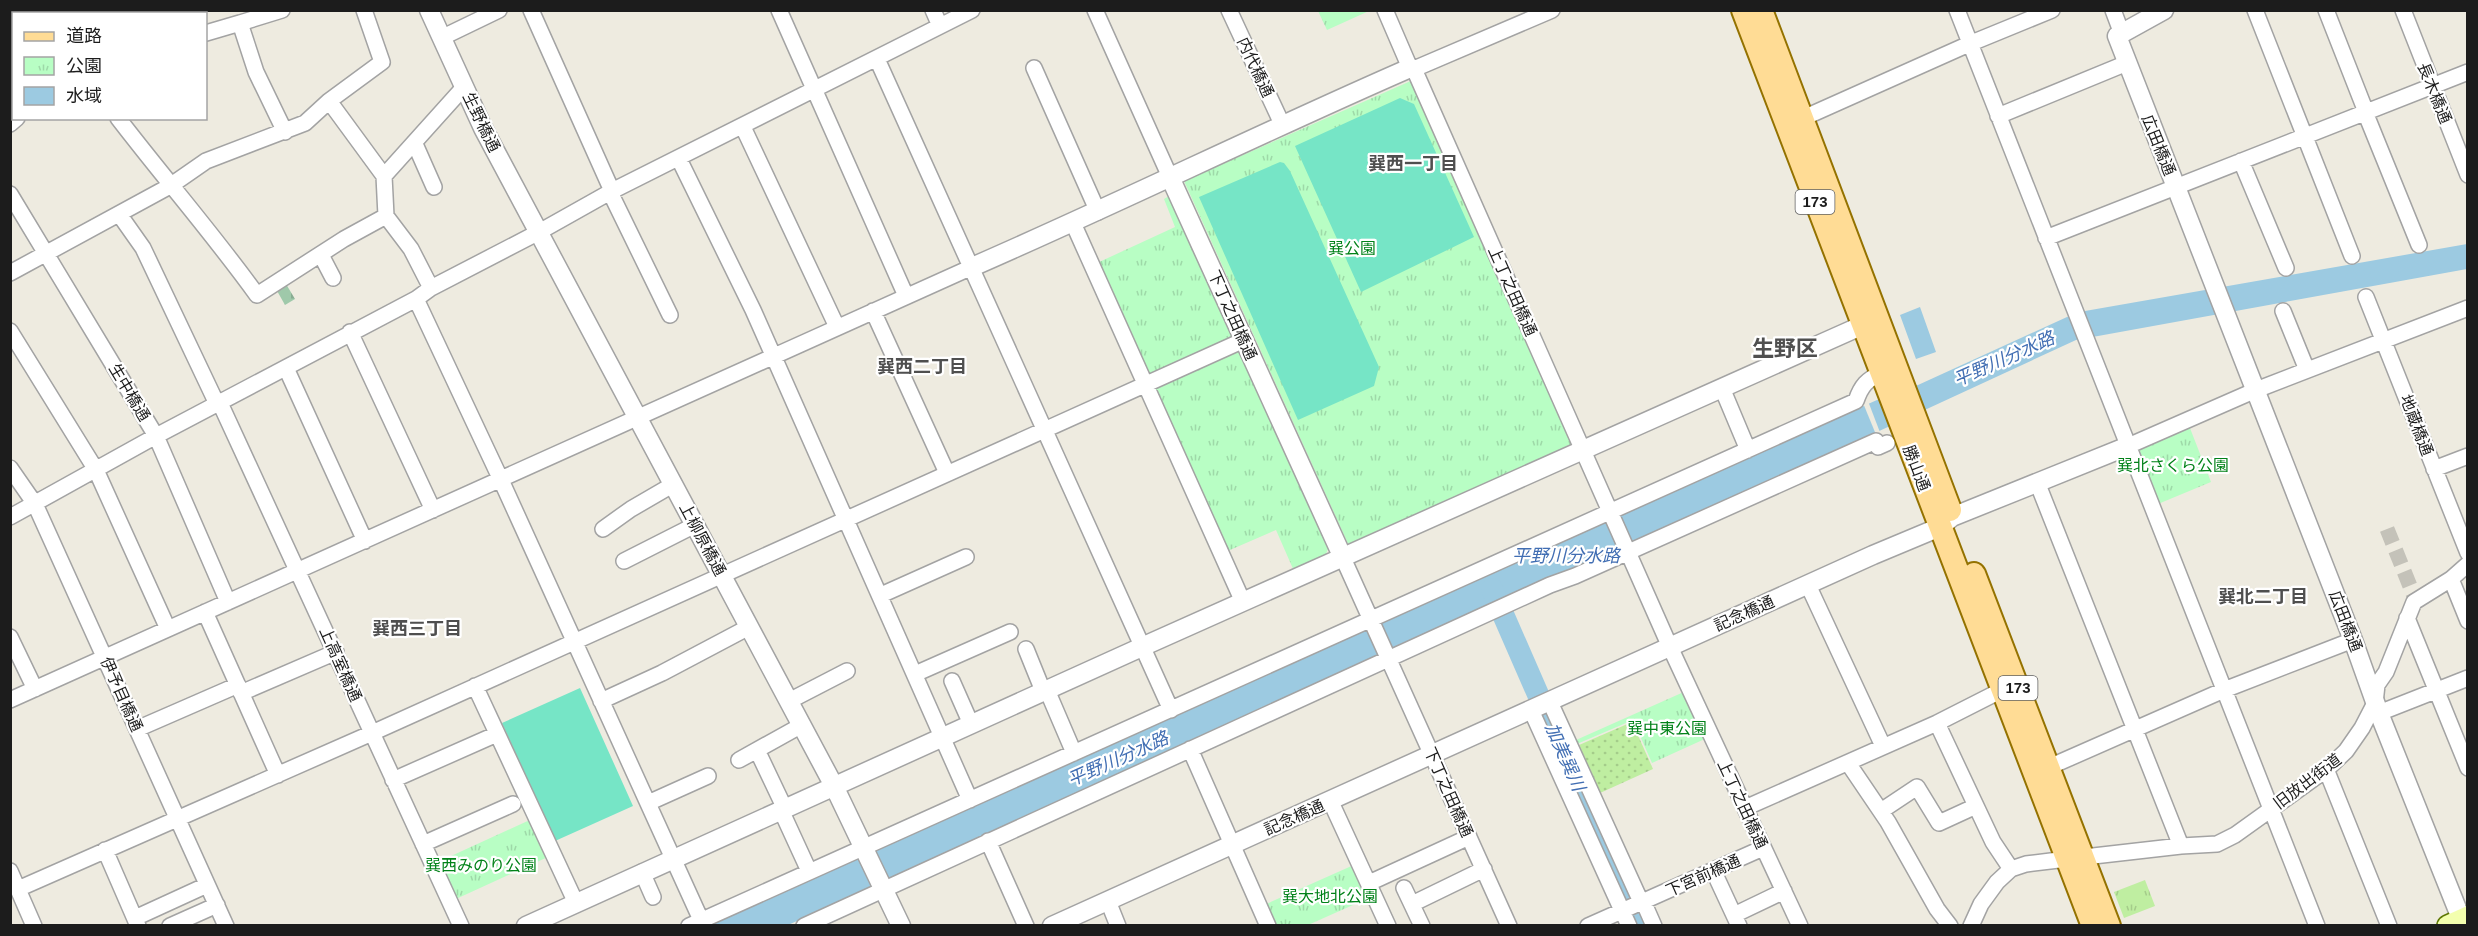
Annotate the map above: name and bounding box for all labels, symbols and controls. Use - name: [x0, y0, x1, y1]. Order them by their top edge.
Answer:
- legend: [12, 12, 207, 120]
- text: 道路: [66, 26, 102, 46]
- street label: 内代橋通: [1234, 35, 1277, 100]
- text: 公園: [66, 56, 102, 76]
- street label: 長木橋通: [2415, 60, 2454, 126]
- text: 水域: [66, 86, 102, 106]
- street label: 生野橋通: [460, 90, 503, 155]
- street label: 広田橋通: [2139, 112, 2178, 178]
- district label: 巽西一丁目: [1368, 154, 1458, 174]
- road number: 173: [1796, 190, 1834, 214]
- park label: 巽公園: [1328, 240, 1376, 257]
- street label: 上丁之田橋通: [1485, 244, 1540, 339]
- street label: 下丁之田橋通: [1205, 268, 1260, 363]
- water label: 平野川分水路: [1951, 327, 2059, 390]
- district label: 生野区: [1752, 336, 1818, 361]
- district label: 巽西二丁目: [877, 357, 967, 377]
- street label: 生中橋通: [106, 360, 153, 424]
- street label: 地蔵橋通: [2397, 392, 2436, 458]
- street label: 勝山通: [1900, 443, 1933, 494]
- park label: 巽北さくら公園: [2117, 457, 2229, 474]
- street label: 上柳原橋通: [676, 500, 729, 579]
- water label: 平野川分水路: [1512, 546, 1622, 566]
- district label: 巽北二丁目: [2218, 587, 2308, 607]
- street label: 広田橋通: [2326, 588, 2365, 654]
- street label: 記念橋通: [1712, 593, 1777, 634]
- district label: 巽西三丁目: [372, 619, 462, 639]
- street label: 上高室橋通: [317, 624, 365, 704]
- street label: 伊予目橋通: [98, 654, 146, 734]
- road number: 173: [1998, 676, 2038, 700]
- water label: 加美巽川: [1541, 720, 1590, 796]
- park label: 巽中東公園: [1627, 720, 1707, 737]
- water label: 平野川分水路: [1065, 727, 1173, 790]
- street label: 下丁之田橋通: [1421, 745, 1476, 840]
- street label: 旧放出街道: [2270, 751, 2344, 812]
- street label: 上丁之田橋通: [1715, 757, 1771, 851]
- street label: 記念橋通: [1262, 797, 1327, 838]
- street label: 下宮前橋通: [1663, 851, 1743, 899]
- park label: 巽西みのり公園: [425, 857, 537, 874]
- park label: 巽大地北公園: [1282, 888, 1378, 905]

